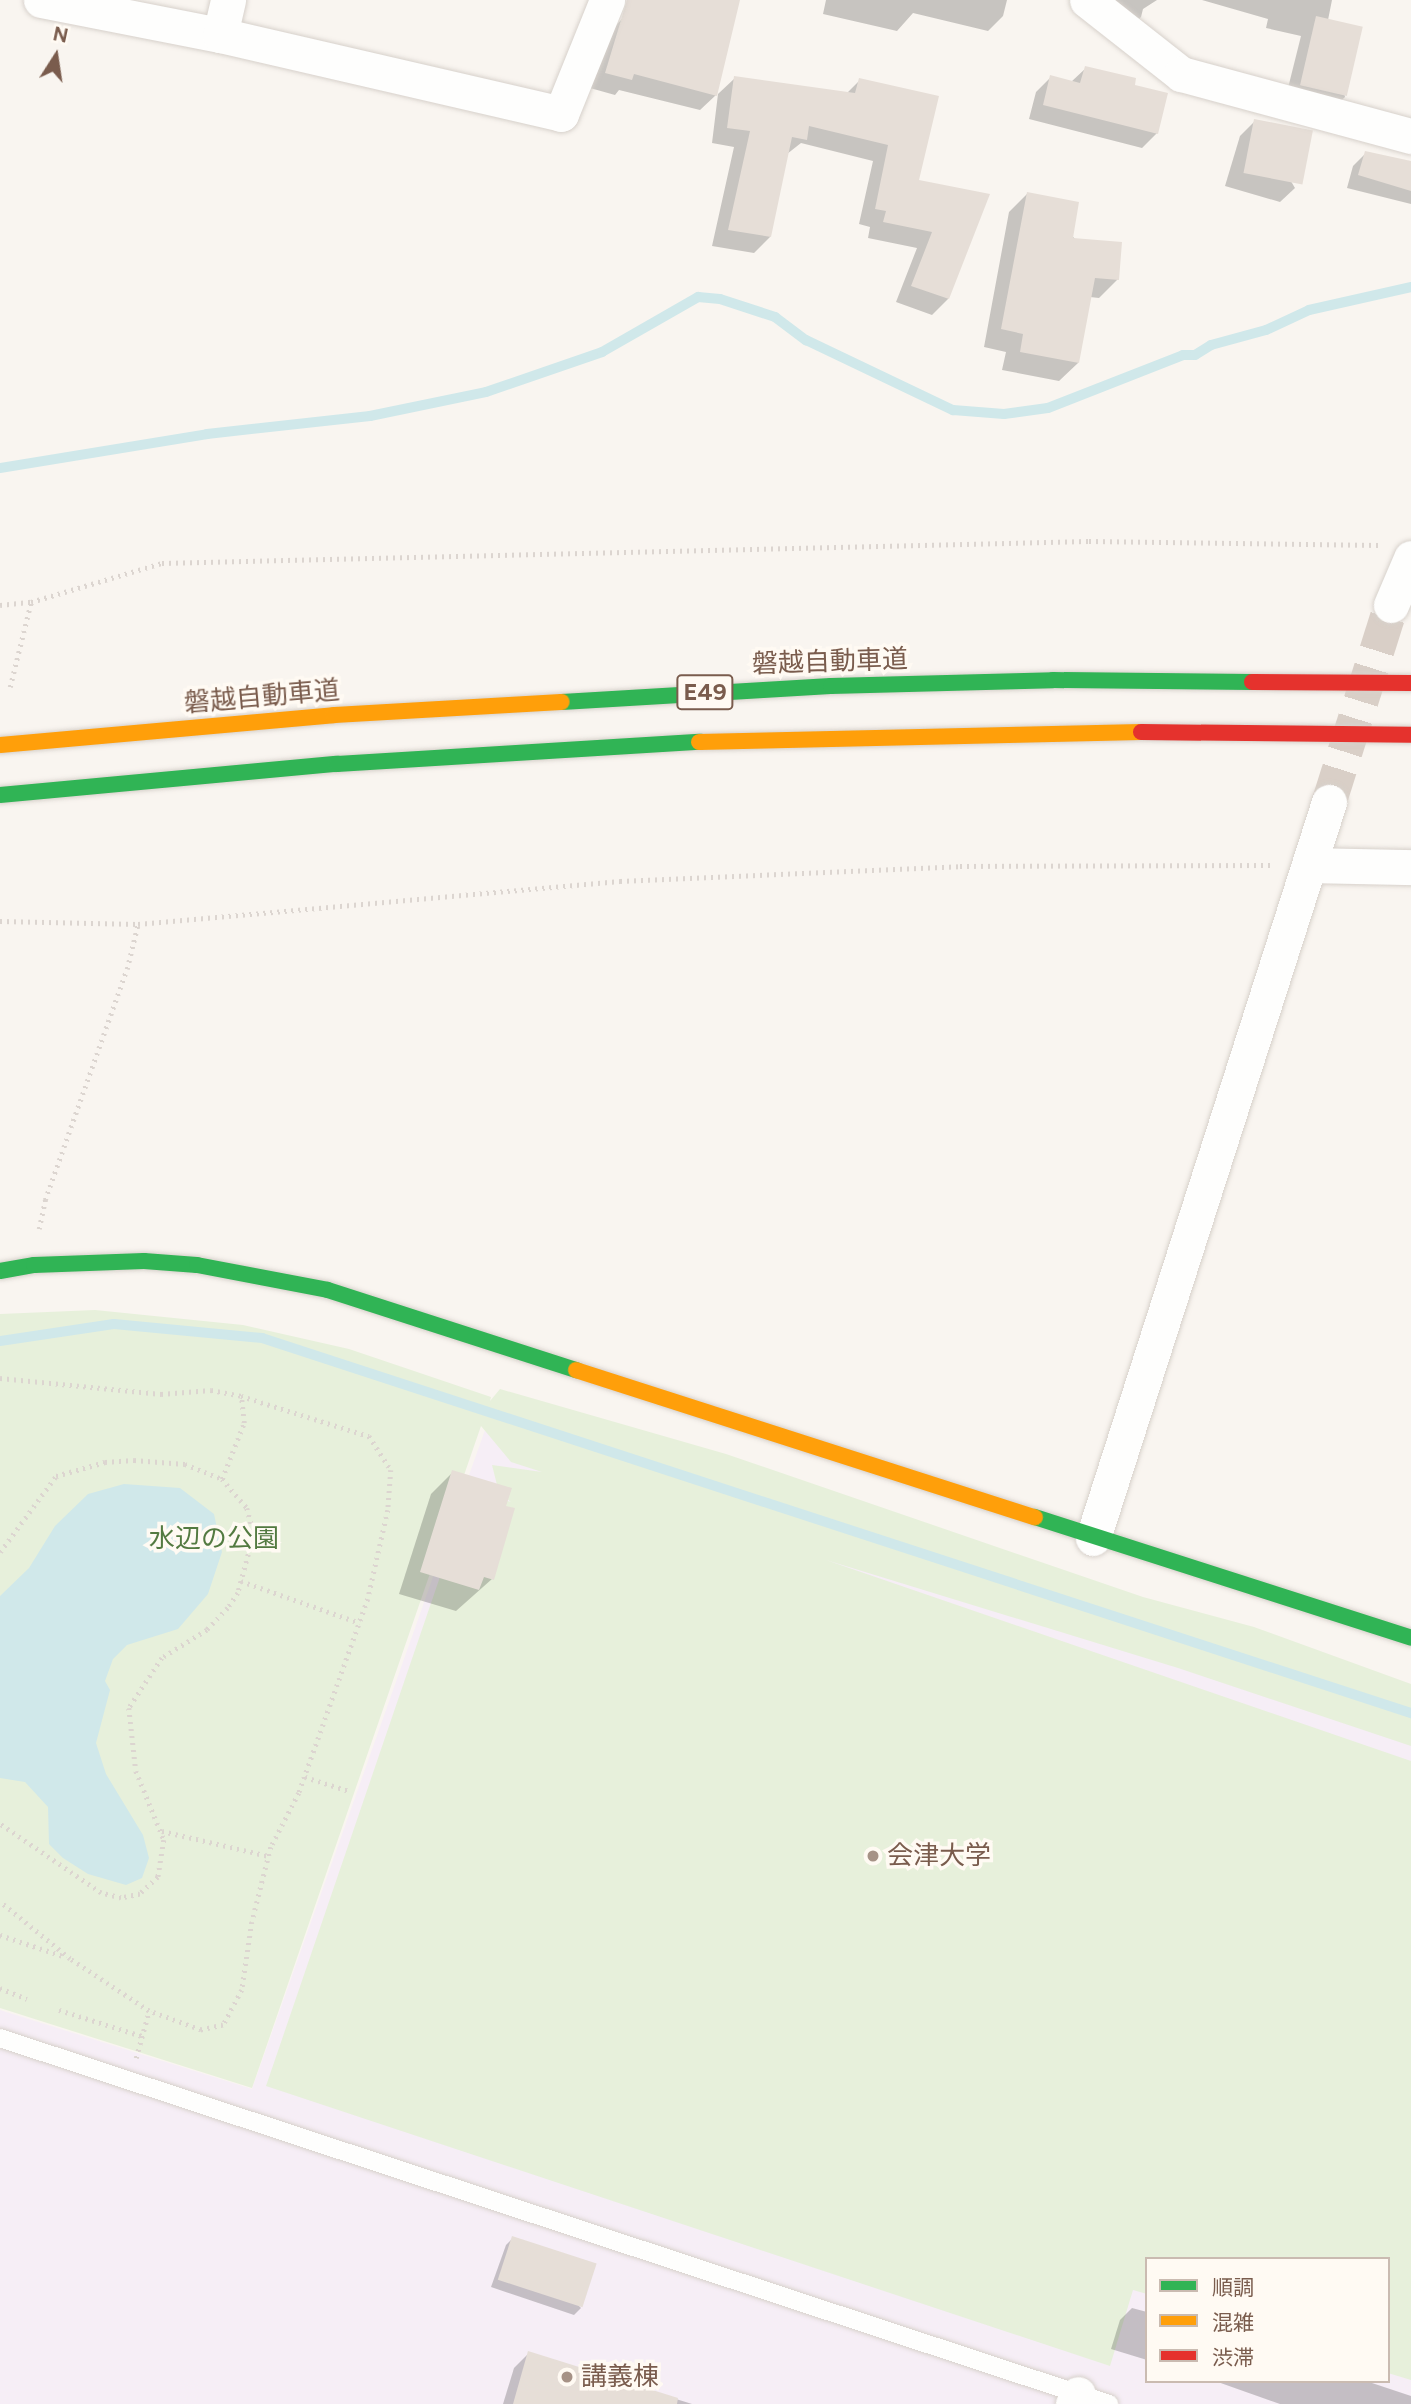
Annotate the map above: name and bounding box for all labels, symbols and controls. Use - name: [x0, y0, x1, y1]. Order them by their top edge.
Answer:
- north arrow: [21, 21, 91, 91]
- text: N: [51, 22, 70, 48]
- street label: 磐越自動車道: [752, 644, 908, 680]
- road number: E49: [675, 672, 735, 712]
- street label: 磐越自動車道: [183, 675, 341, 719]
- park label: 水辺の公園: [149, 1523, 279, 1555]
- place label: 会津大学: [887, 1840, 991, 1872]
- marker: 会津大学: [865, 1848, 881, 1864]
- legend: [1145, 2257, 1390, 2383]
- text: 順調: [1212, 2275, 1254, 2300]
- text: 混雑: [1212, 2310, 1254, 2335]
- text: 渋滞: [1212, 2345, 1254, 2370]
- place label: 講義棟: [581, 2361, 659, 2393]
- marker: 講義棟: [559, 2369, 575, 2385]

